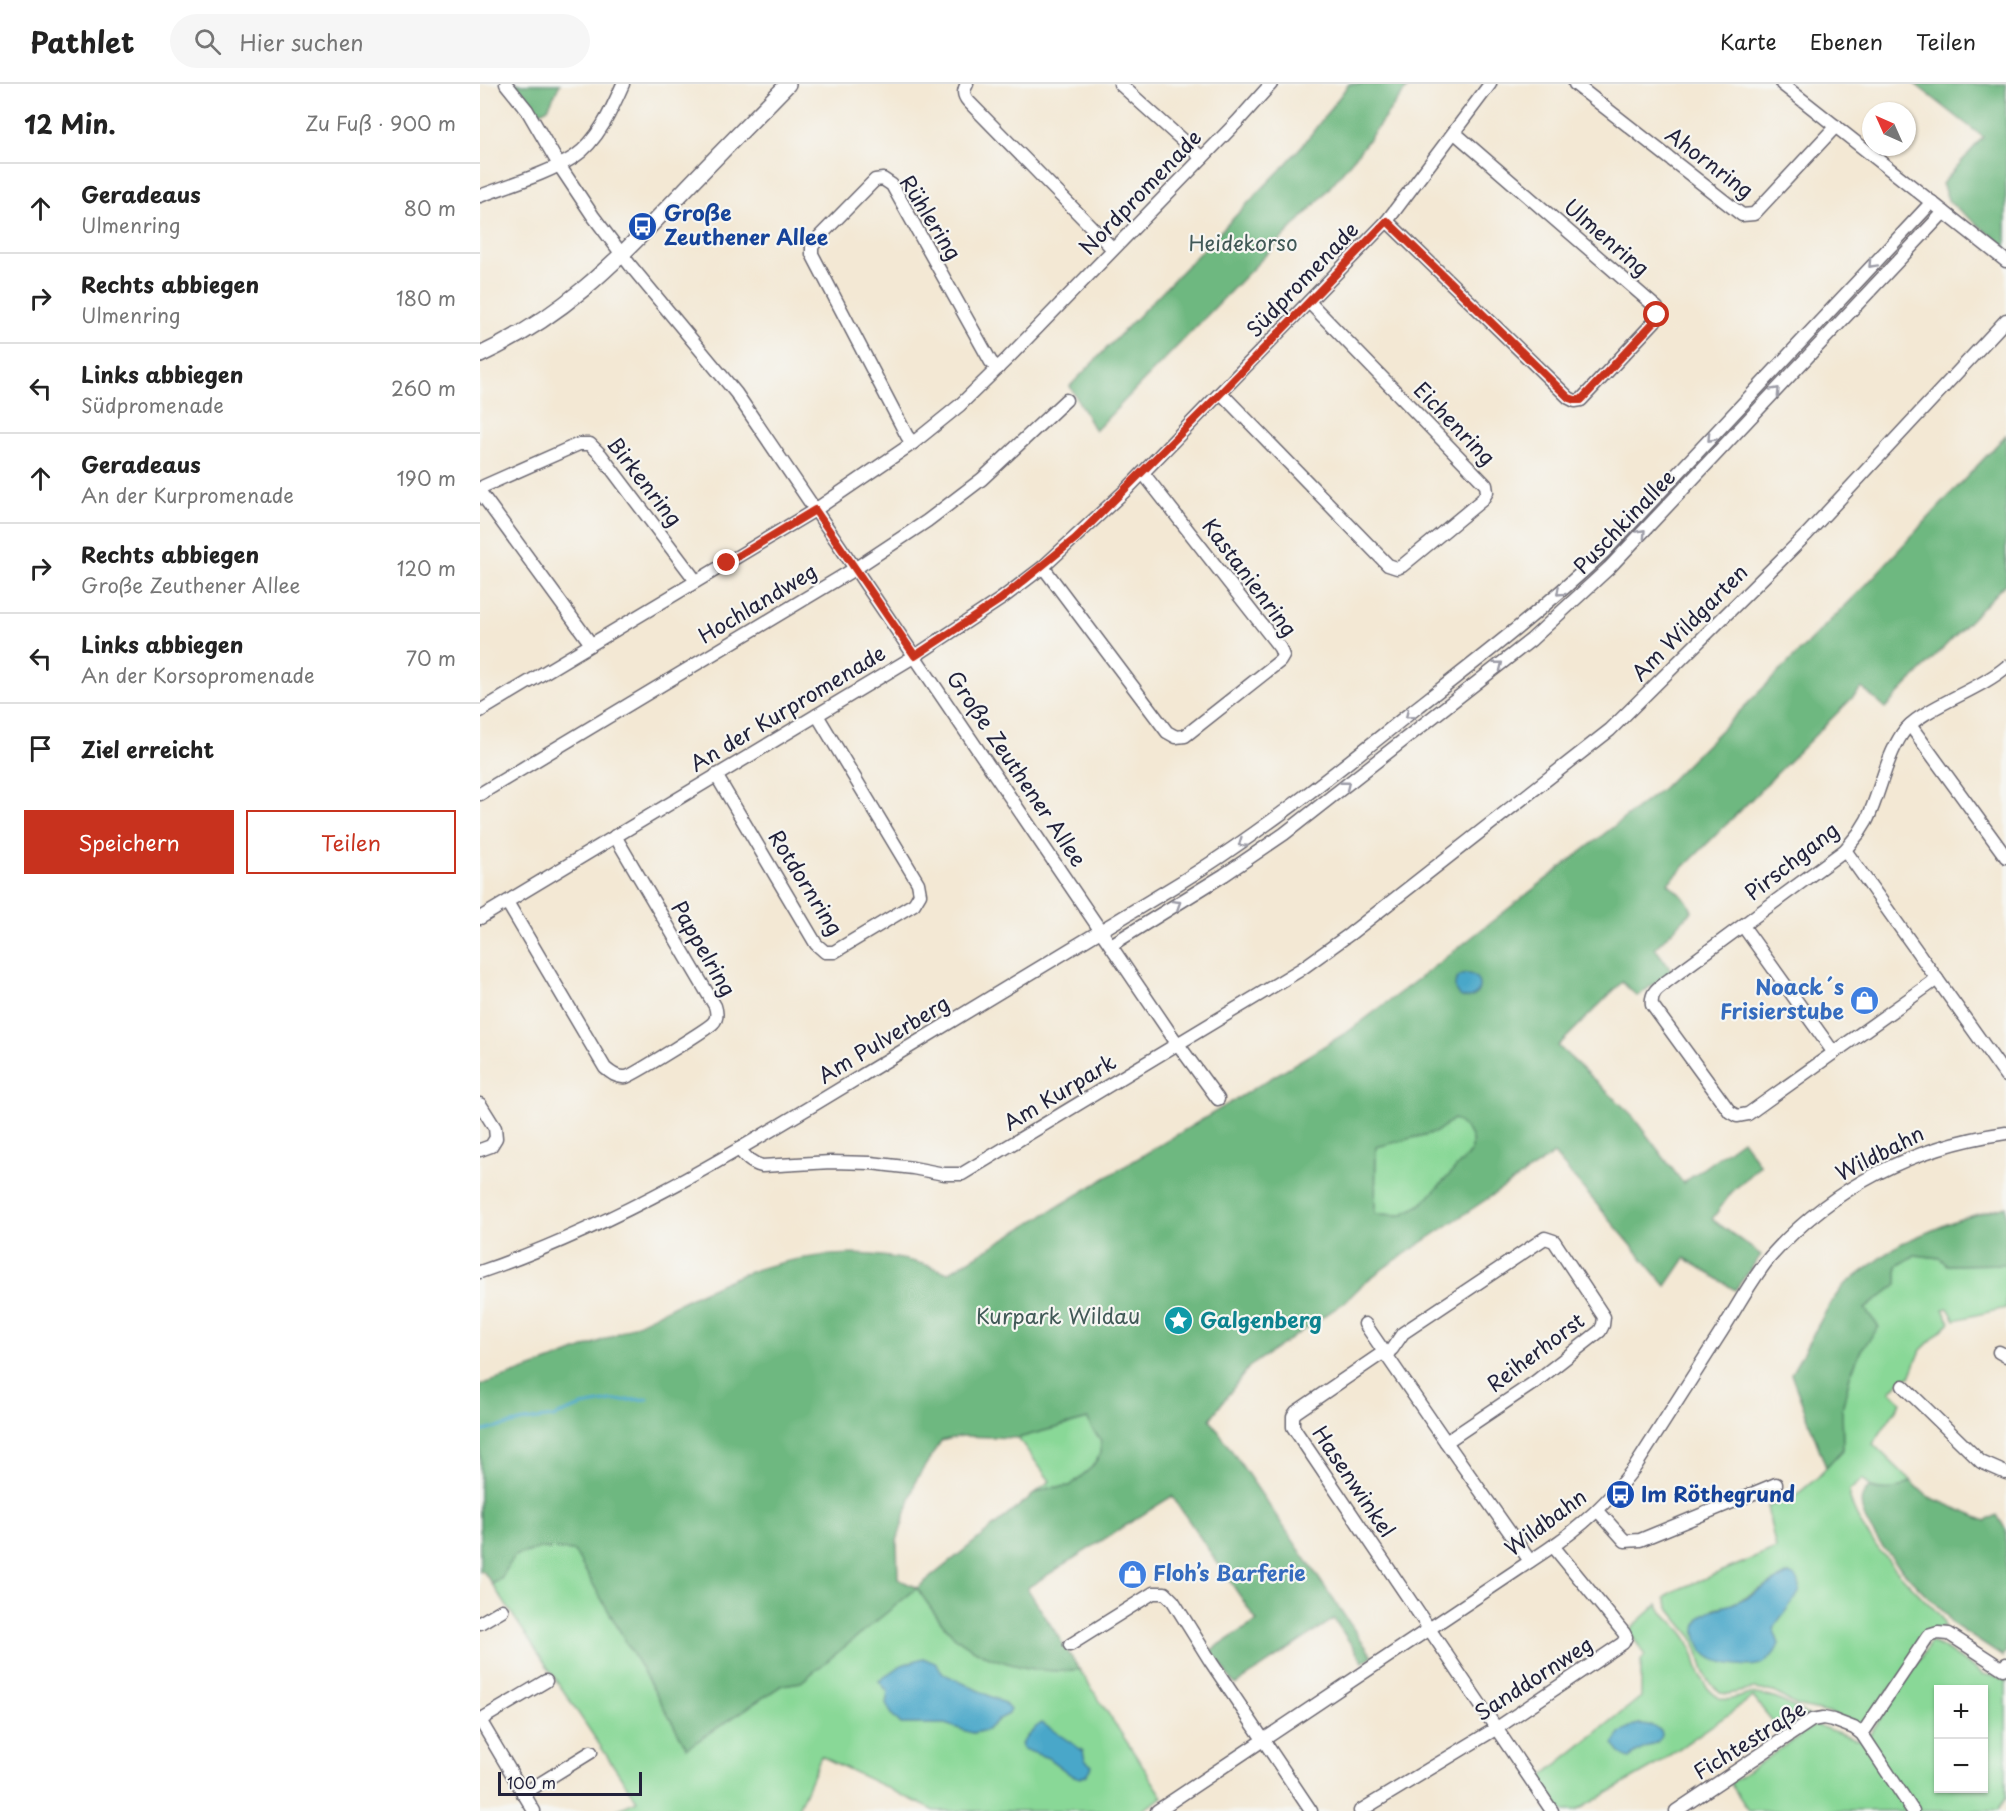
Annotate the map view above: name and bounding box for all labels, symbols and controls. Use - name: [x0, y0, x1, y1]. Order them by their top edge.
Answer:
- search box: [170, 14, 590, 68]
- text: Pathlet: [30, 20, 134, 63]
- icon: search: [191, 25, 224, 58]
- text: Hier suchen: [239, 25, 364, 58]
- text: Karte: [1720, 25, 1777, 57]
- text: Ebenen: [1810, 25, 1883, 57]
- text: Teilen: [1916, 25, 1976, 57]
- north arrow: [1862, 102, 1916, 156]
- text: 12 Min.: [24, 104, 116, 143]
- text: Zu Fuß · 900 m: [305, 108, 456, 138]
- street label: Ahornring: [1660, 118, 1761, 205]
- street label: Nordpromenade: [1071, 121, 1208, 262]
- street label: Rühlering: [893, 168, 970, 266]
- text: Geradeaus: [81, 177, 201, 210]
- street label: Ulmenring: [1557, 190, 1657, 283]
- icon: ahead: [24, 192, 57, 225]
- text: 80 m: [404, 193, 456, 223]
- place label: Große Zeuthener Allee: [664, 196, 828, 252]
- text: Ulmenring: [81, 210, 181, 240]
- bus stop icon: Große Zeuthener Allee: [627, 210, 659, 242]
- street label: Südpromenade: [1238, 214, 1365, 344]
- park label: Heidekorso: [1188, 226, 1298, 258]
- one-way arrow: [1869, 257, 1880, 268]
- text: Rechts abbiegen: [81, 267, 259, 300]
- icon: right: [24, 282, 57, 315]
- text: 180 m: [396, 283, 456, 313]
- text: Ulmenring: [81, 300, 181, 330]
- route start: [1643, 301, 1669, 327]
- text: Links abbiegen: [81, 357, 243, 390]
- icon: left: [24, 372, 57, 405]
- text: 260 m: [391, 373, 456, 403]
- street label: Eichenring: [1407, 374, 1504, 472]
- one-way arrow: [1769, 388, 1780, 398]
- text: Südpromenade: [81, 390, 224, 420]
- street label: Birkenring: [600, 429, 691, 533]
- one-way arrow: [1707, 431, 1718, 441]
- text: Geradeaus: [81, 447, 201, 480]
- street label: Puschkinallee: [1565, 461, 1682, 580]
- icon: ahead: [24, 462, 57, 495]
- text: 190 m: [397, 463, 456, 493]
- text: An der Kurpromenade: [81, 480, 294, 510]
- street label: Kastanienring: [1195, 511, 1306, 643]
- one-way arrow: [1635, 529, 1646, 540]
- text: Rechts abbiegen: [81, 537, 259, 570]
- route end: [713, 549, 739, 575]
- icon: right: [24, 552, 57, 585]
- text: 120 m: [397, 553, 456, 583]
- street label: Hochlandweg: [691, 554, 823, 650]
- street label: Am Wildgarten: [1623, 556, 1754, 687]
- text: Große Zeuthener Allee: [81, 570, 300, 600]
- one-way arrow: [1556, 585, 1567, 596]
- text: Links abbiegen: [81, 627, 243, 660]
- street label: An der Kurpromenade: [683, 636, 891, 779]
- icon: left: [24, 642, 57, 675]
- text: 70 m: [406, 643, 456, 673]
- text: An der Korsopromenade: [81, 660, 315, 690]
- one-way arrow: [1492, 661, 1503, 672]
- street label: Große Zeuthener Allee: [940, 663, 1095, 872]
- one-way arrow: [1404, 708, 1415, 719]
- icon: arrive: [24, 732, 57, 765]
- text: Ziel erreicht: [81, 732, 214, 765]
- one-way arrow: [1339, 782, 1350, 793]
- button: Speichern: [24, 810, 234, 874]
- button: Teilen: [246, 810, 456, 874]
- street label: Pirschgang: [1737, 813, 1845, 908]
- street label: Rotdornring: [762, 823, 852, 941]
- one-way arrow: [1238, 836, 1249, 847]
- street label: Pappelring: [664, 894, 745, 1002]
- one-way arrow: [1171, 900, 1181, 912]
- place label: Noack´s Frisierstube: [1720, 970, 1844, 1026]
- shop icon: Noack´s Frisierstube: [1849, 984, 1881, 1016]
- street label: Am Pulverberg: [811, 986, 955, 1090]
- street label: Am Kurpark: [997, 1045, 1122, 1138]
- street label: Wildbahn: [1829, 1116, 1929, 1188]
- park label: Kurpark Wildau: [976, 1299, 1140, 1331]
- place label: Galgenberg: [1200, 1303, 1322, 1335]
- street label: Reiherhorst: [1479, 1304, 1590, 1399]
- place icon: Galgenberg: [1163, 1305, 1195, 1337]
- street label: Hasenwinkel: [1305, 1419, 1404, 1543]
- place label: Im Röthegrund: [1641, 1477, 1795, 1509]
- bus stop icon: Im Röthegrund: [1604, 1479, 1636, 1511]
- street label: Wildbahn: [1497, 1480, 1592, 1563]
- place label: Floh’s Barferie: [1153, 1556, 1306, 1588]
- shop icon: Floh’s Barferie: [1116, 1558, 1148, 1590]
- street label: Sanddornweg: [1467, 1627, 1598, 1728]
- map controls: [1934, 1685, 1988, 1793]
- button: +: [1934, 1685, 1988, 1739]
- street label: Fichtestraße: [1686, 1692, 1811, 1787]
- button: −: [1934, 1739, 1988, 1793]
- scale bar: [498, 1769, 642, 1796]
- text: 100 m: [507, 1770, 556, 1794]

